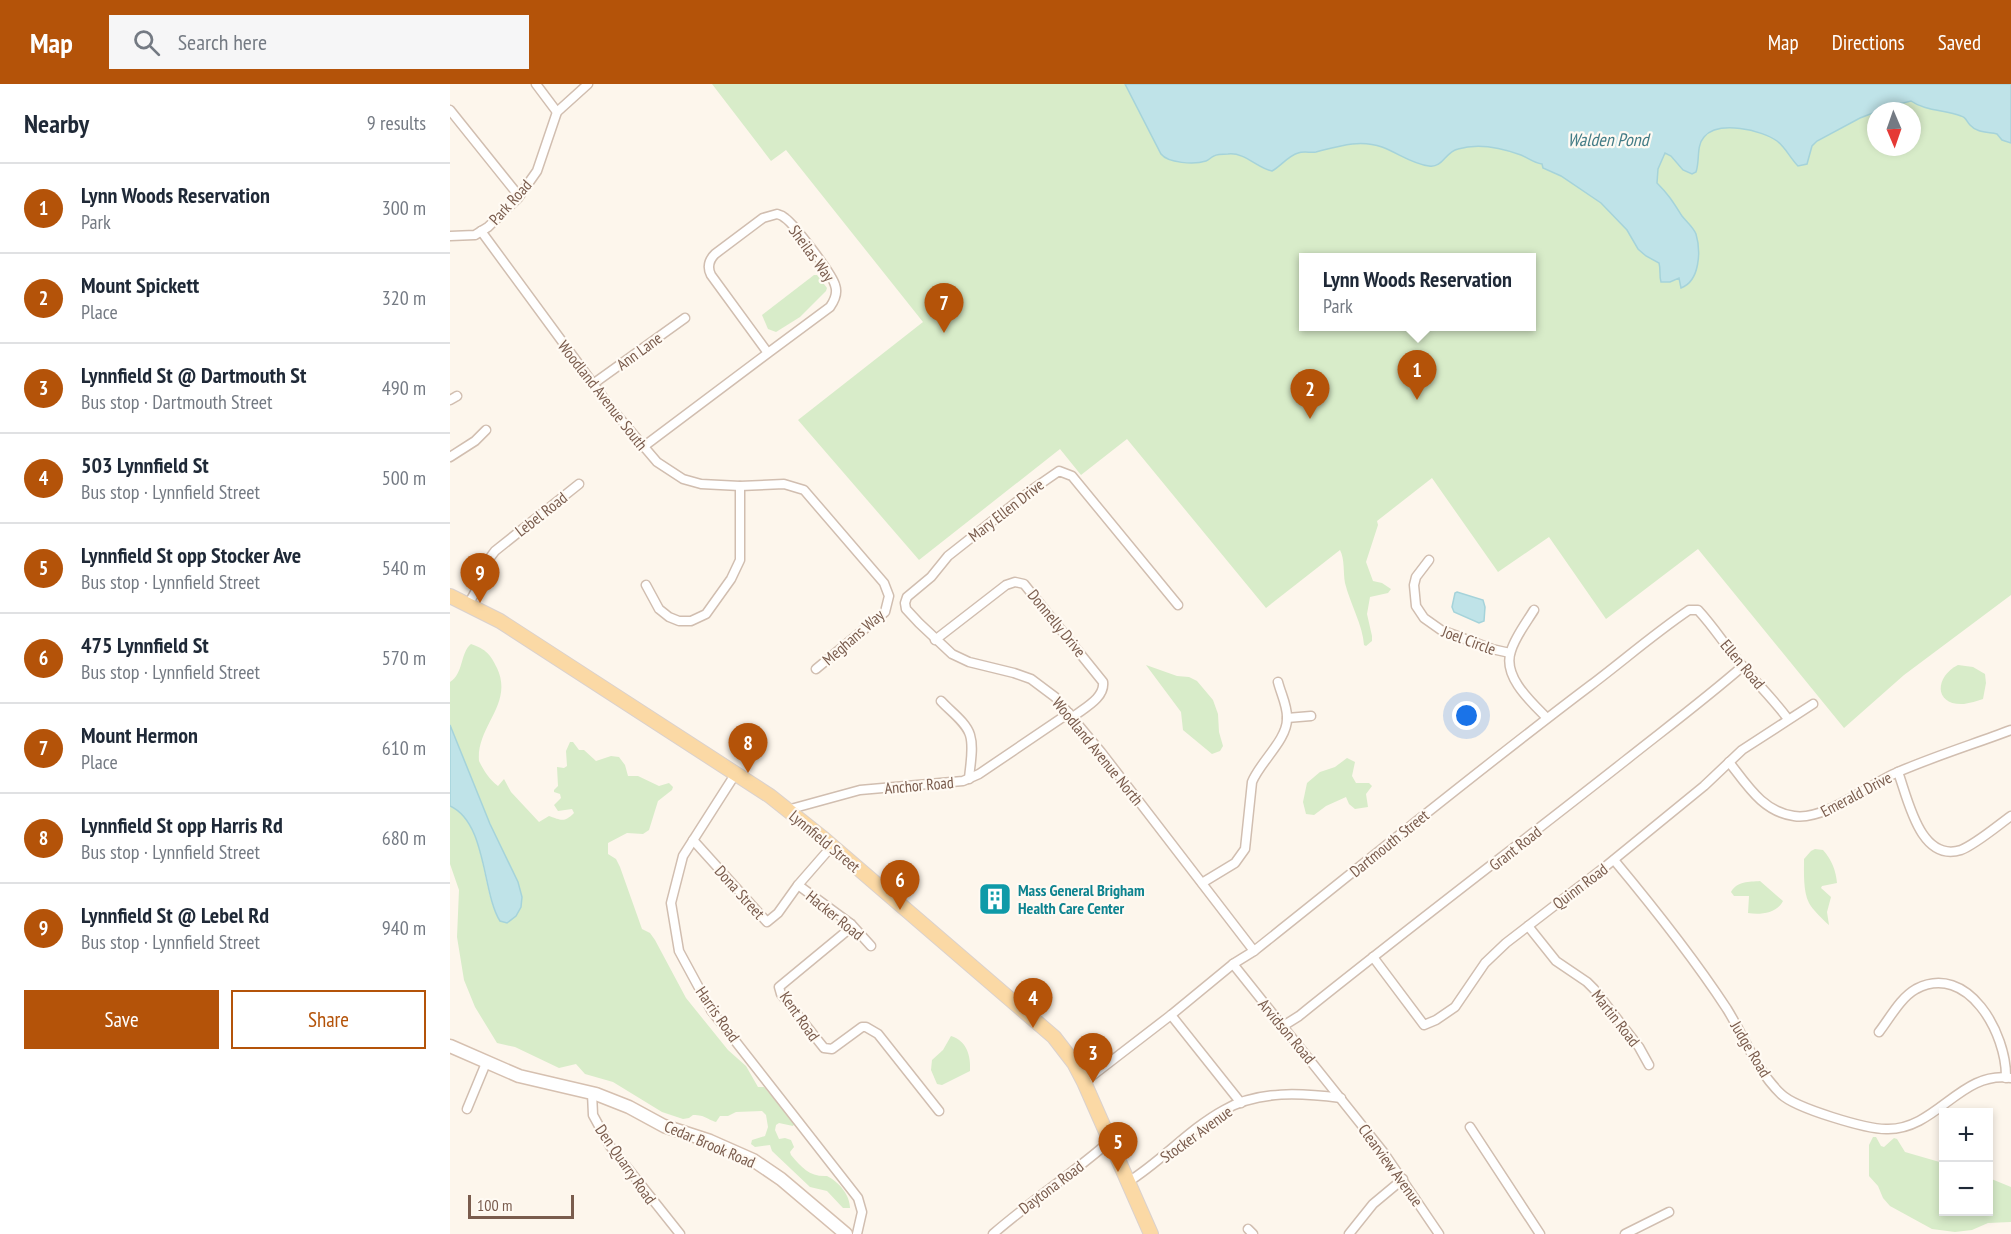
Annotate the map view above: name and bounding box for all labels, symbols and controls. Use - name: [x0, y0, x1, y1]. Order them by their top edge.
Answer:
- search box: [109, 15, 529, 69]
- text: Map: [30, 24, 73, 61]
- icon: search: [130, 26, 163, 59]
- text: Search here: [178, 28, 267, 56]
- text: Map: [1768, 29, 1799, 56]
- text: Directions: [1832, 29, 1905, 56]
- text: Saved: [1938, 29, 1981, 56]
- north arrow: [1867, 102, 1921, 156]
- text: Nearby: [24, 107, 89, 140]
- text: 9 results: [367, 110, 426, 136]
- water label: Walden Pond: [1568, 128, 1651, 151]
- street label: Park Road: [484, 175, 536, 229]
- text: Lynn Woods Reservation: [81, 181, 270, 209]
- text: 1: [39, 195, 48, 221]
- text: 300 m: [382, 195, 426, 221]
- text: Park: [81, 209, 111, 235]
- street label: Sheilas Way: [785, 221, 839, 285]
- popup: [1299, 253, 1536, 331]
- text: Lynn Woods Reservation: [1323, 265, 1512, 293]
- text: Mount Spickett: [81, 271, 199, 299]
- pin: 7: [924, 284, 964, 333]
- text: 2: [39, 285, 48, 311]
- text: 320 m: [382, 285, 426, 311]
- text: Park: [1323, 293, 1353, 319]
- text: Place: [81, 299, 118, 325]
- street label: Ann Lane: [612, 328, 666, 374]
- street label: Woodland Avenue South: [554, 336, 652, 454]
- pin: 1: [1398, 350, 1436, 400]
- text: Lynnfield St @ Dartmouth St: [81, 361, 306, 389]
- pin: 2: [1290, 370, 1330, 419]
- text: 3: [39, 375, 48, 401]
- text: 490 m: [382, 375, 426, 401]
- text: Bus stop · Dartmouth Street: [81, 389, 273, 415]
- text: 503 Lynnfield St: [81, 451, 209, 479]
- text: 4: [39, 465, 48, 491]
- text: 500 m: [382, 465, 426, 491]
- street label: Mary Ellen Drive: [964, 474, 1048, 546]
- text: Bus stop · Lynnfield Street: [81, 479, 260, 505]
- street label: Lebel Road: [511, 487, 571, 541]
- text: Lynnfield St opp Stocker Ave: [81, 541, 301, 569]
- pin: 9: [460, 554, 500, 603]
- text: 5: [39, 555, 48, 581]
- text: 540 m: [382, 555, 426, 581]
- text: Bus stop · Lynnfield Street: [81, 569, 260, 595]
- street label: Donnelly Drive: [1024, 585, 1090, 661]
- street label: Meghans Way: [818, 605, 888, 669]
- street label: Joel Circle: [1438, 621, 1499, 659]
- text: 475 Lynnfield St: [81, 631, 209, 659]
- street label: Ellen Road: [1716, 635, 1770, 693]
- text: 6: [39, 645, 48, 671]
- text: 570 m: [382, 645, 426, 671]
- text: Bus stop · Lynnfield Street: [81, 659, 260, 685]
- street label: Woodland Avenue North: [1048, 693, 1148, 809]
- your location: [1452, 701, 1481, 730]
- text: Mount Hermon: [81, 721, 198, 749]
- pin: 8: [728, 724, 768, 773]
- text: 7: [39, 735, 48, 761]
- text: 610 m: [382, 735, 426, 761]
- text: Place: [81, 749, 118, 775]
- street label: Emerald Drive: [1817, 767, 1895, 821]
- street label: Anchor Road: [884, 772, 954, 798]
- street label: Dartmouth Street: [1345, 805, 1433, 881]
- street label: Lynnfield Street: [786, 806, 865, 877]
- text: Lynnfield St opp Harris Rd: [81, 811, 283, 839]
- street label: Grant Road: [1485, 821, 1545, 875]
- text: 8: [39, 825, 48, 851]
- text: 680 m: [382, 825, 426, 851]
- text: Bus stop · Lynnfield Street: [81, 839, 260, 865]
- street label: Quinn Road: [1548, 859, 1612, 913]
- pin: 6: [880, 860, 920, 910]
- street label: Dona Street: [711, 861, 770, 923]
- place label: Mass General Brigham Health Care Center: [1018, 880, 1145, 918]
- building icon: Mass General Brigham Health Care Center: [977, 881, 1013, 917]
- street label: Hacker Road: [802, 886, 868, 944]
- text: Lynnfield St @ Lebel Rd: [81, 901, 269, 929]
- text: 9: [39, 915, 48, 941]
- text: 940 m: [382, 915, 426, 941]
- text: Bus stop · Lynnfield Street: [81, 929, 260, 955]
- pin: 4: [1014, 978, 1052, 1028]
- street label: Harris Road: [692, 982, 744, 1046]
- street label: Martin Road: [1588, 985, 1645, 1051]
- street label: Kent Road: [776, 987, 824, 1045]
- button: Save: [24, 990, 219, 1049]
- button: Share: [231, 990, 426, 1049]
- street label: Arvidson Road: [1254, 994, 1320, 1068]
- street label: Judge Road: [1726, 1016, 1776, 1081]
- pin: 3: [1074, 1034, 1112, 1083]
- street label: Stocker Avenue: [1156, 1101, 1236, 1167]
- map controls: [1939, 1108, 1993, 1216]
- button: +: [1939, 1108, 1993, 1162]
- street label: Cedar Brook Road: [662, 1116, 759, 1172]
- street label: Den Quarry Road: [591, 1120, 661, 1208]
- street label: Clearview Avenue: [1354, 1120, 1428, 1210]
- pin: 5: [1098, 1122, 1138, 1172]
- street label: Daytona Road: [1015, 1156, 1087, 1218]
- button: −: [1939, 1162, 1993, 1216]
- scale bar: [468, 1192, 574, 1220]
- text: 100 m: [477, 1195, 512, 1215]

